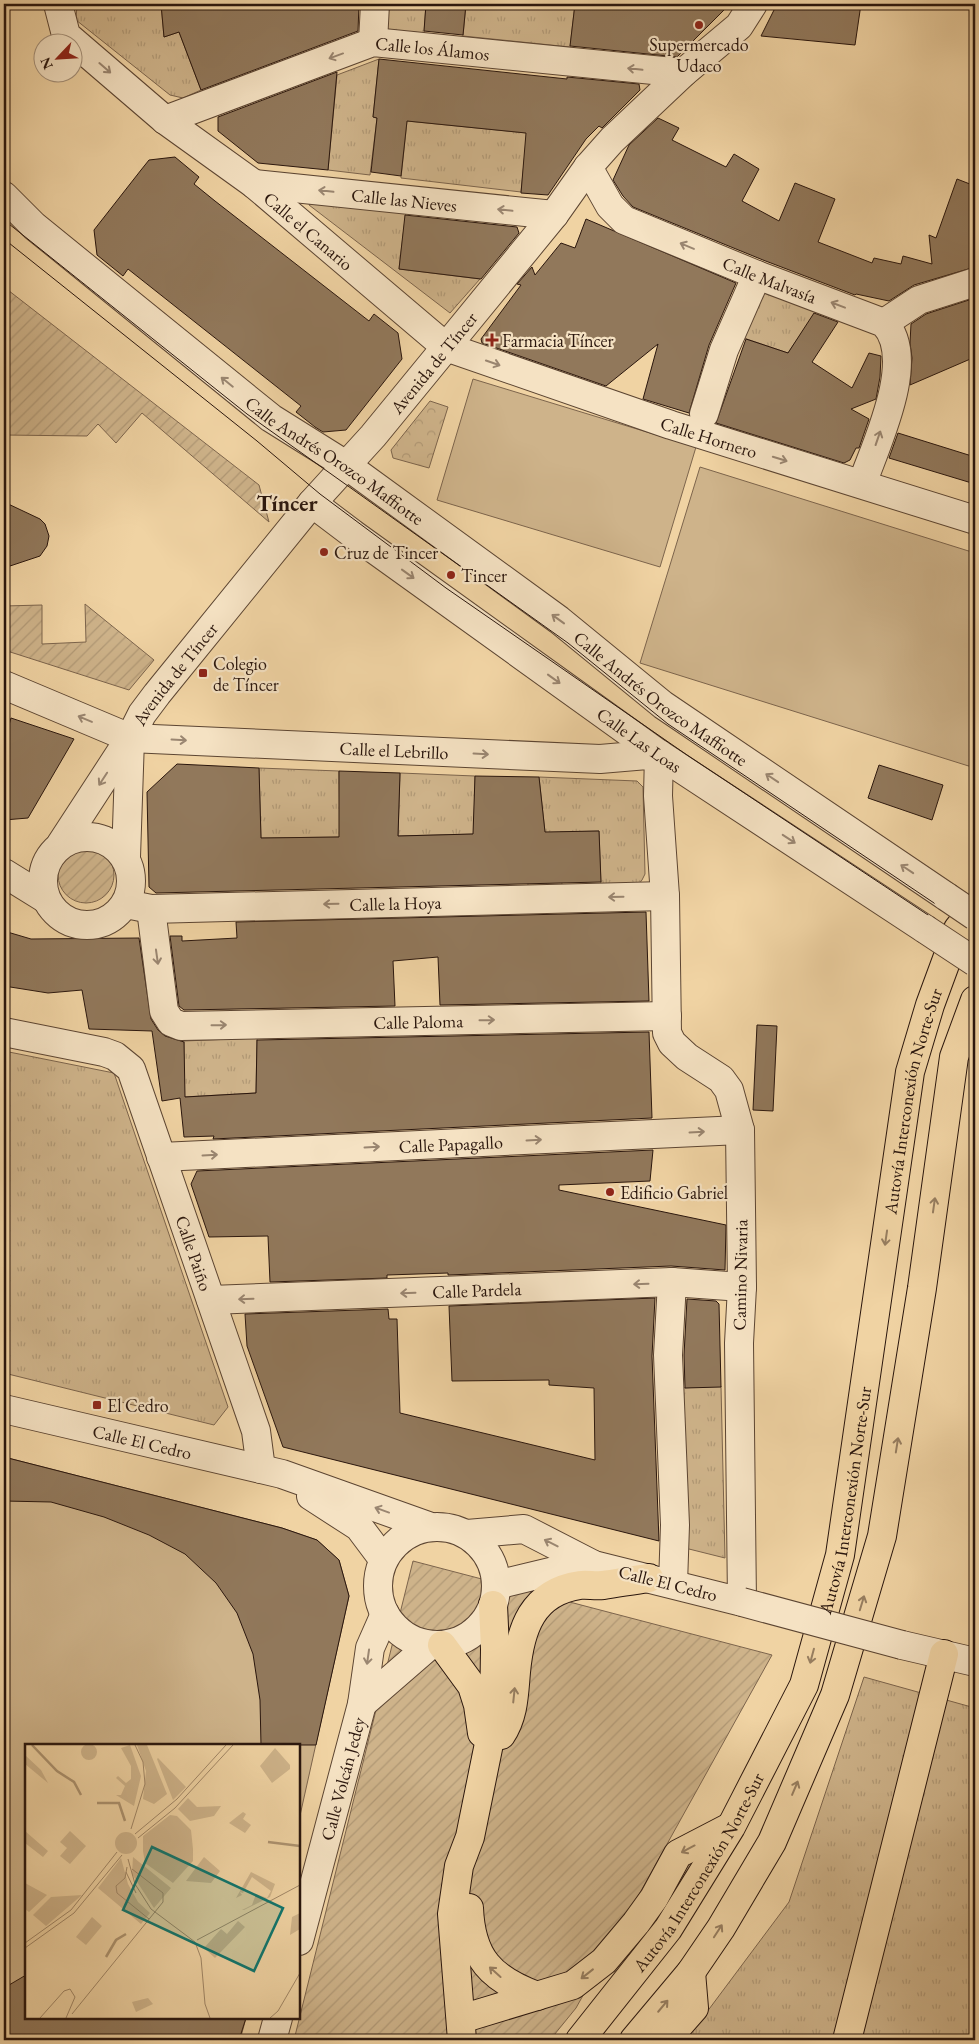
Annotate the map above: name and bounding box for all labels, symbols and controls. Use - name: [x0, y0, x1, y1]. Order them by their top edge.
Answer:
- marker: Supermercado Udaco: [693, 19, 705, 31]
- street label: Calle los Álamos: [374, 31, 491, 65]
- north arrow: [32, 32, 82, 82]
- place label: Supermercado Udaco: [649, 33, 749, 77]
- one-way arrow: [329, 52, 344, 61]
- text: N: [35, 54, 57, 72]
- one-way arrow: [99, 63, 112, 74]
- one-way arrow: [627, 64, 643, 73]
- street label: Calle las Nieves: [350, 183, 458, 216]
- street label: Calle el Canario: [259, 186, 358, 275]
- one-way arrow: [319, 186, 335, 196]
- one-way arrow: [498, 205, 514, 215]
- one-way arrow: [680, 241, 695, 250]
- street label: Calle Malvasía: [719, 251, 821, 308]
- one-way arrow: [831, 300, 846, 310]
- street label: Avenida de Tíncer: [384, 307, 482, 419]
- place label: Farmacia Tíncer: [502, 329, 614, 352]
- marker: Farmacia Tíncer: [486, 334, 498, 346]
- one-way arrow: [484, 359, 500, 369]
- one-way arrow: [221, 376, 234, 387]
- street label: Calle Andrés Orozco Maffiotte: [241, 391, 429, 530]
- street label: Calle Hornero: [658, 411, 760, 463]
- one-way arrow: [874, 431, 883, 446]
- one-way arrow: [771, 454, 787, 464]
- district label: Tíncer: [256, 489, 318, 518]
- place label: Cruz de Tincer: [334, 541, 438, 564]
- marker: Cruz de Tincer: [318, 546, 330, 558]
- place label: Tincer: [461, 564, 507, 587]
- one-way arrow: [400, 569, 414, 579]
- marker: Tincer: [445, 569, 457, 581]
- one-way arrow: [551, 614, 565, 624]
- street label: Avenida de Tíncer: [126, 617, 222, 730]
- street label: Calle Andrés Orozco Maffiotte: [569, 625, 752, 771]
- place label: Colegio de Tíncer: [213, 652, 279, 696]
- marker: Colegio de Tíncer: [197, 667, 209, 679]
- one-way arrow: [547, 673, 560, 684]
- street label: Calle Las Loas: [593, 702, 686, 777]
- one-way arrow: [78, 714, 93, 723]
- one-way arrow: [170, 735, 186, 745]
- street label: Calle el Lebrillo: [339, 736, 449, 764]
- one-way arrow: [473, 749, 489, 758]
- one-way arrow: [98, 771, 108, 785]
- one-way arrow: [765, 773, 779, 783]
- one-way arrow: [782, 834, 796, 844]
- one-way arrow: [900, 864, 914, 874]
- street label: Calle la Hoya: [349, 890, 443, 915]
- one-way arrow: [608, 892, 624, 902]
- one-way arrow: [324, 900, 340, 909]
- one-way arrow: [152, 949, 162, 965]
- street label: Autovía Interconexión Norte-Sur: [878, 985, 947, 1217]
- street label: Calle Paloma: [373, 1009, 464, 1034]
- one-way arrow: [478, 1015, 494, 1025]
- one-way arrow: [211, 1021, 227, 1030]
- one-way arrow: [688, 1128, 704, 1137]
- street label: Calle Papagallo: [398, 1130, 503, 1157]
- one-way arrow: [526, 1135, 542, 1145]
- one-way arrow: [364, 1143, 380, 1152]
- one-way arrow: [201, 1150, 217, 1160]
- place label: Edificio Gabriel: [620, 1181, 728, 1204]
- marker: Edificio Gabriel: [604, 1186, 616, 1198]
- one-way arrow: [929, 1198, 939, 1214]
- street label: Calle Paiño: [171, 1212, 218, 1294]
- street label: Camino Nivaria: [728, 1218, 752, 1331]
- one-way arrow: [880, 1230, 890, 1246]
- street label: Calle Pardela: [432, 1276, 523, 1303]
- one-way arrow: [633, 1279, 649, 1288]
- one-way arrow: [401, 1288, 417, 1297]
- one-way arrow: [238, 1294, 254, 1304]
- street label: Autovía Interconexión Norte-Sur: [813, 1385, 876, 1617]
- place label: El Cedro: [107, 1394, 169, 1417]
- marker: El Cedro: [91, 1399, 103, 1411]
- street label: Calle El Cedro: [90, 1419, 194, 1464]
- one-way arrow: [892, 1437, 902, 1453]
- one-way arrow: [375, 1505, 391, 1514]
- one-way arrow: [544, 1538, 559, 1547]
- street label: Calle El Cedro: [616, 1560, 720, 1606]
- one-way arrow: [858, 1596, 868, 1612]
- one-way arrow: [806, 1648, 816, 1664]
- one-way arrow: [363, 1649, 373, 1665]
- one-way arrow: [509, 1687, 519, 1703]
- street label: Calle Volcán Jedey: [315, 1714, 370, 1843]
- inset map: [25, 1744, 300, 2019]
- street label: Autovía Interconexión Norte-Sur: [627, 1768, 769, 1977]
- one-way arrow: [791, 1781, 800, 1796]
- one-way arrow: [681, 1845, 696, 1854]
- one-way arrow: [713, 1925, 723, 1939]
- one-way arrow: [488, 1966, 501, 1978]
- one-way arrow: [581, 1968, 594, 1979]
- one-way arrow: [657, 2000, 668, 2013]

